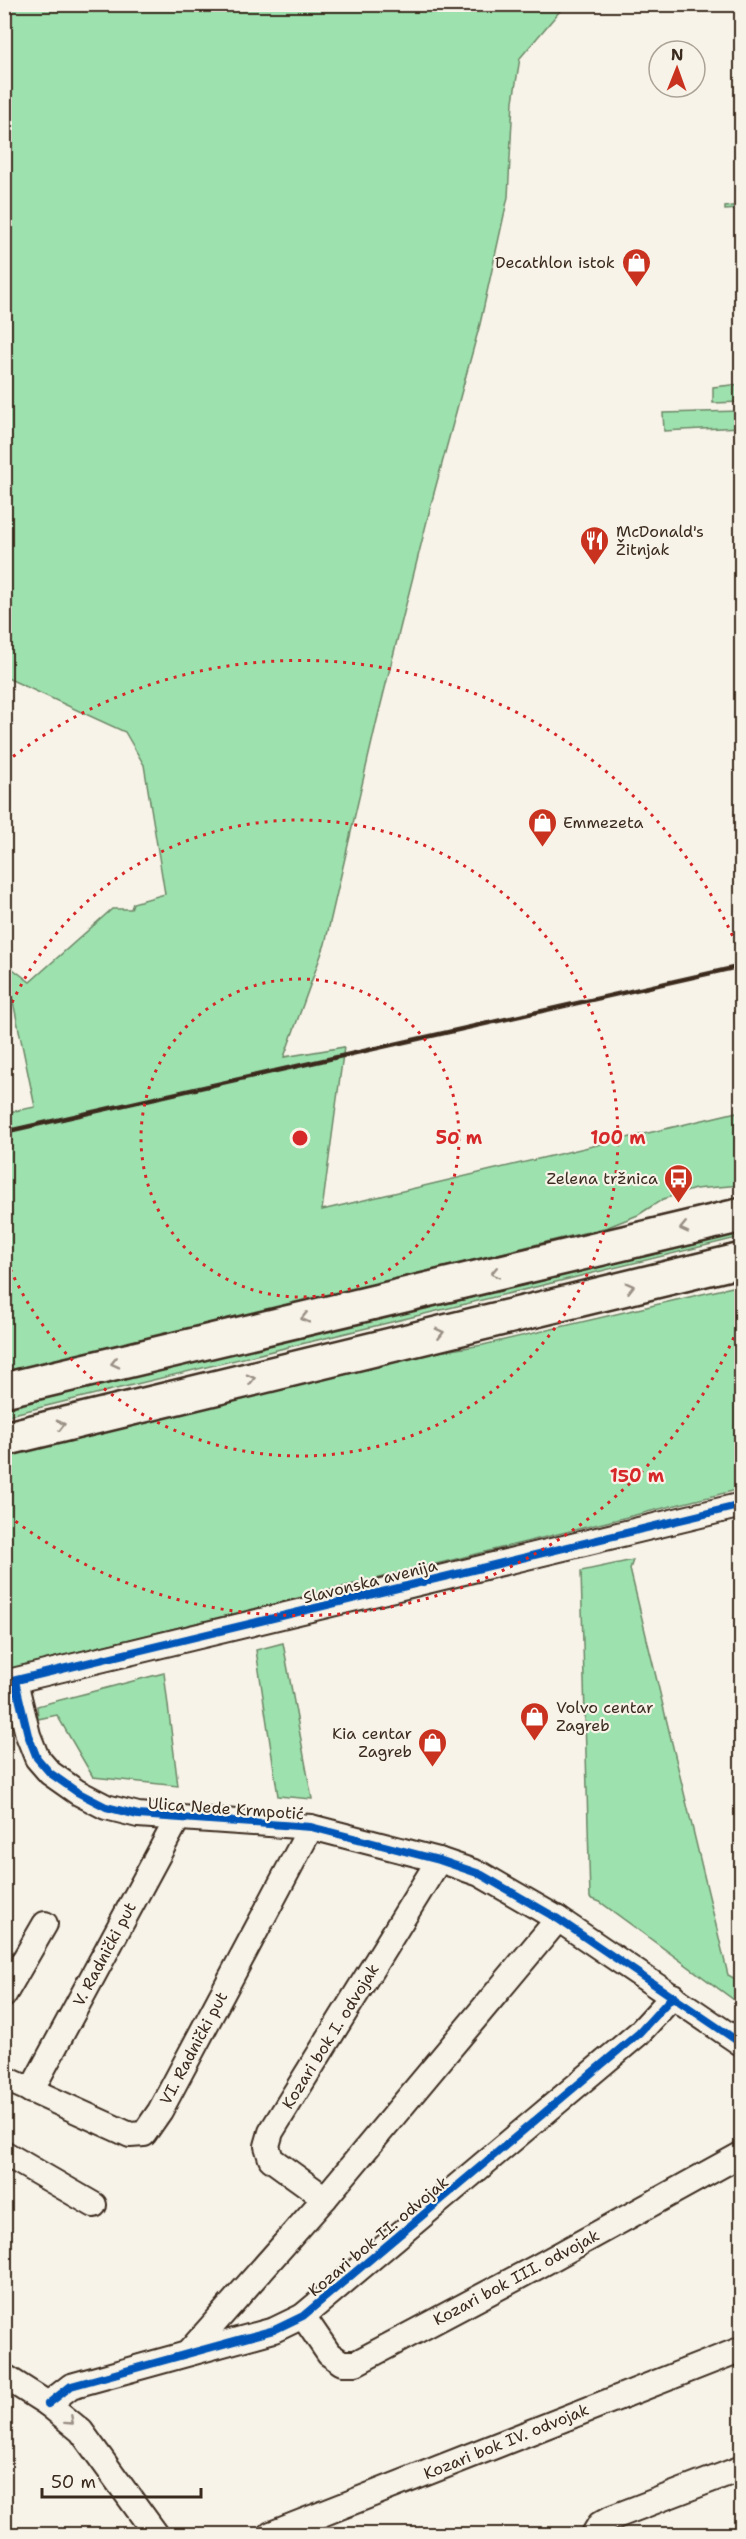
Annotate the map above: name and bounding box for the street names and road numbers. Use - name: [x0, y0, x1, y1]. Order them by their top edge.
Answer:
- street label: Slavonska avenija: [301, 1555, 439, 1608]
- street label: Ulica Nede Krmpotić: [147, 1793, 305, 1824]
- street label: V. Radnički put: [68, 1899, 141, 2010]
- street label: Kozari bok I. odvojak: [277, 1960, 384, 2113]
- street label: VI. Radnički put: [155, 1988, 232, 2108]
- street label: Kozari bok II. odvojak: [304, 2172, 453, 2301]
- street label: Kozari bok III. odvojak: [429, 2225, 603, 2330]
- street label: Kozari bok IV. odvojak: [420, 2399, 592, 2484]

